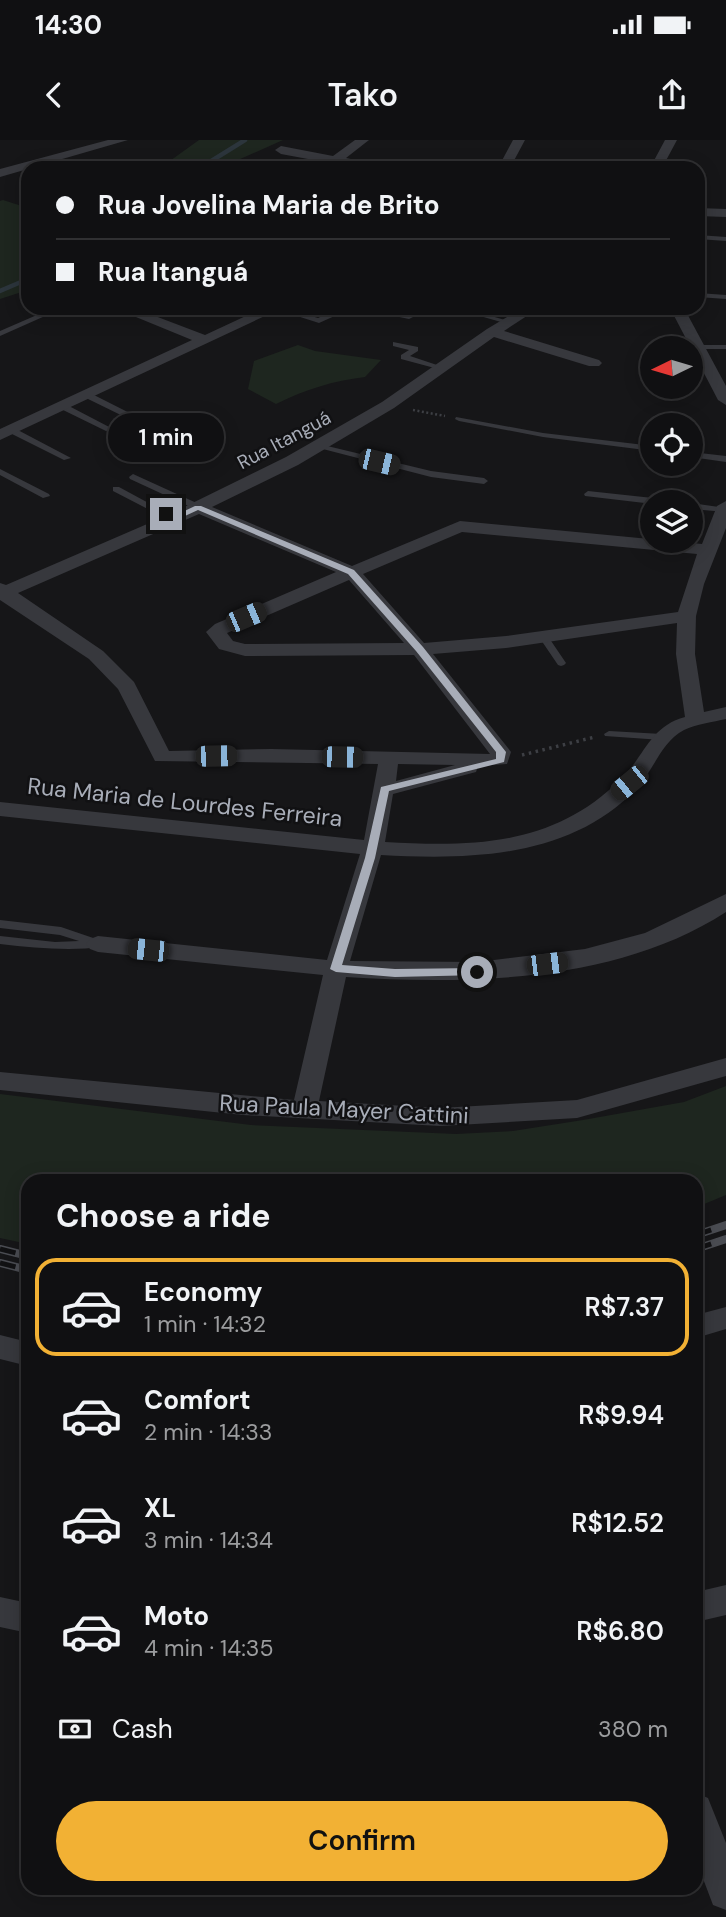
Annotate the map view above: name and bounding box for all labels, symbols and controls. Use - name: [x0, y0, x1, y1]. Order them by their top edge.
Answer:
- text: 14:30: [35, 8, 102, 42]
- text: Tako: [328, 74, 398, 116]
- icon: back: [35, 76, 73, 114]
- icon: share: [653, 76, 691, 114]
- text: Rua Jovelina Maria de Brito: [98, 188, 440, 222]
- text: Rua Itanguá: [98, 255, 248, 289]
- north arrow: [640, 336, 704, 399]
- map controls: [640, 336, 703, 553]
- street label: Rua Itanguá: [233, 405, 335, 475]
- callout: 1 min: [108, 412, 224, 462]
- button: locate: [640, 413, 703, 476]
- text: 1 min: [139, 422, 193, 452]
- car: [357, 447, 402, 477]
- button: layers: [640, 490, 703, 553]
- route end: [150, 498, 182, 530]
- car: [223, 599, 270, 635]
- car: [195, 745, 238, 767]
- car: [321, 746, 364, 768]
- car: [607, 762, 652, 804]
- street label: Rua Maria de Lourdes Ferreira: [26, 771, 344, 833]
- car: [127, 937, 170, 963]
- car: [525, 951, 570, 977]
- route start: [461, 956, 493, 988]
- street label: Rua Paula Mayer Cattini: [219, 1087, 469, 1131]
- text: Choose a ride: [56, 1195, 271, 1237]
- text: Economy: [144, 1275, 262, 1309]
- icon: car: [60, 1276, 123, 1339]
- text: R$7.37: [585, 1290, 664, 1324]
- text: 1 min · 14:32: [144, 1309, 266, 1339]
- text: Comfort: [144, 1383, 250, 1417]
- icon: car: [60, 1384, 123, 1447]
- text: R$9.94: [578, 1398, 664, 1432]
- text: 2 min · 14:33: [144, 1417, 272, 1447]
- text: XL: [144, 1491, 176, 1525]
- icon: car: [60, 1492, 123, 1555]
- text: R$12.52: [571, 1506, 664, 1540]
- text: 3 min · 14:34: [144, 1525, 273, 1555]
- text: Moto: [144, 1599, 209, 1633]
- icon: car: [60, 1600, 123, 1663]
- text: R$6.80: [576, 1614, 664, 1648]
- text: 4 min · 14:35: [144, 1633, 274, 1663]
- icon: cash: [56, 1710, 94, 1748]
- text: Cash: [112, 1712, 173, 1746]
- text: 380 m: [598, 1714, 668, 1744]
- button: Confirm: [56, 1801, 668, 1881]

